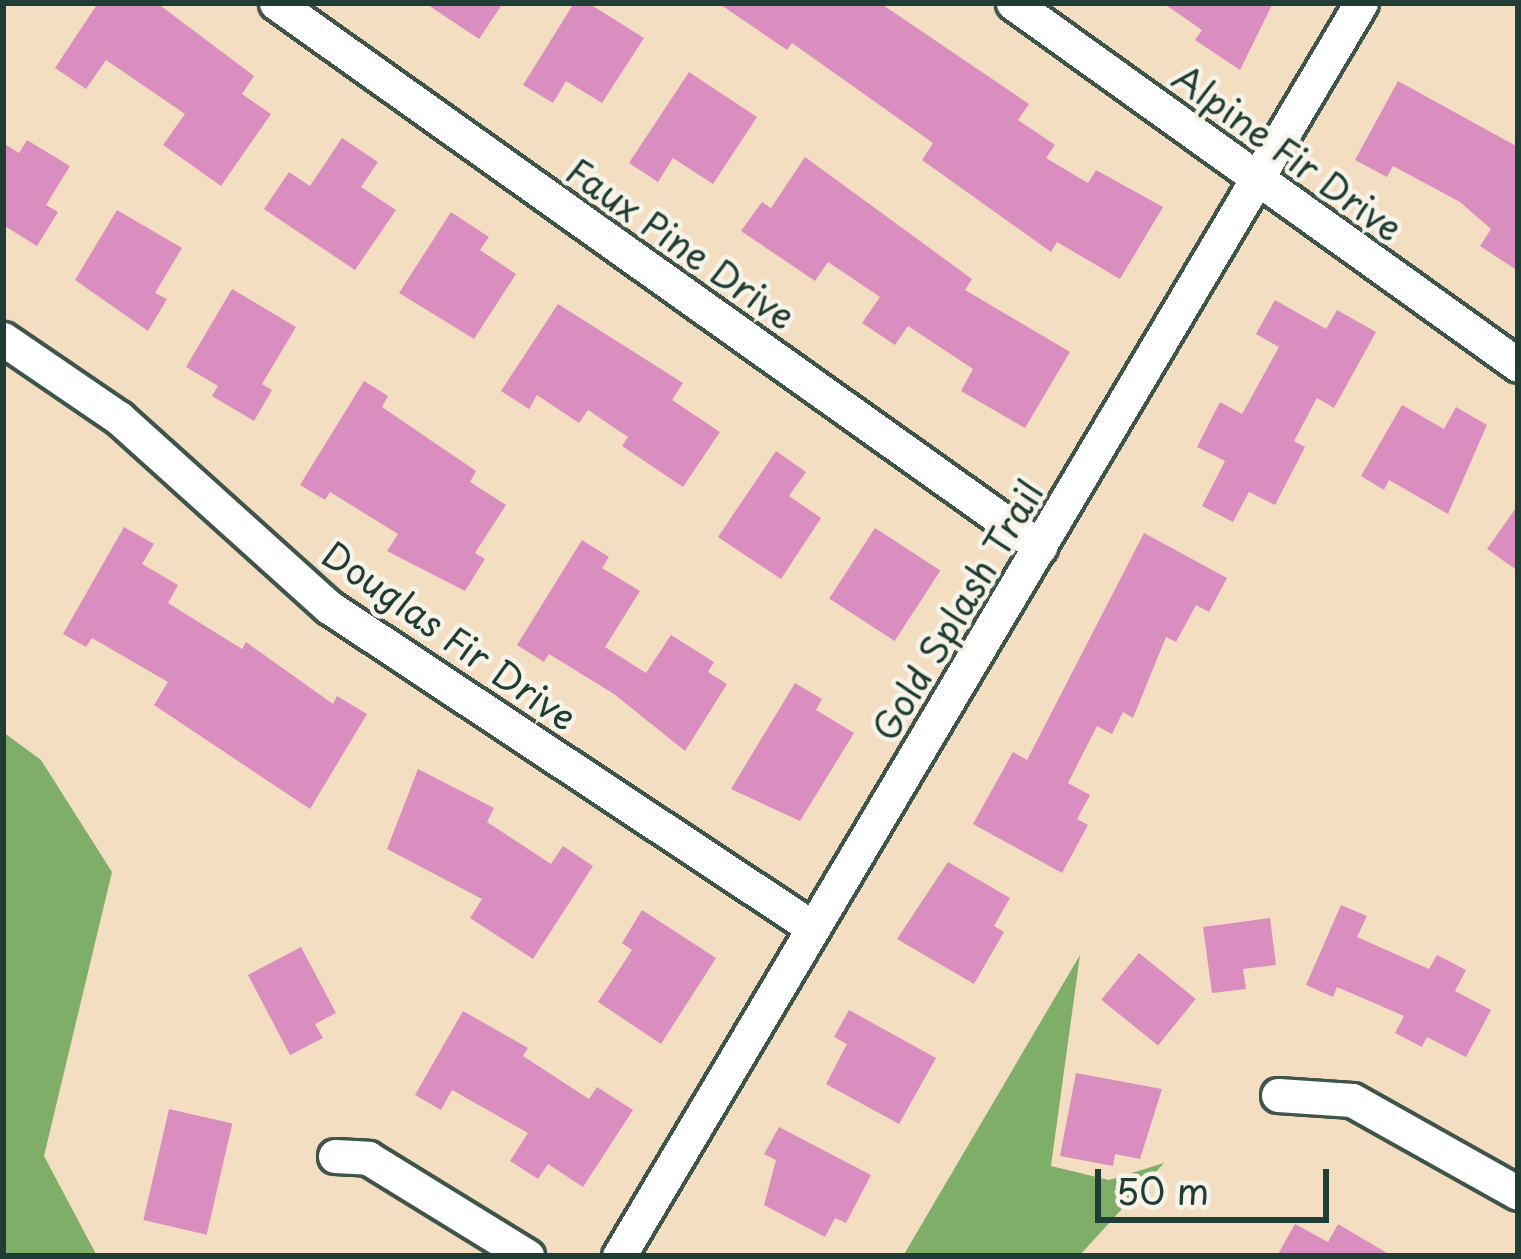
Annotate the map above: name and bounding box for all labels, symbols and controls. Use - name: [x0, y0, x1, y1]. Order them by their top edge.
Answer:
- street label: Alpine Fir Drive: [1164, 54, 1412, 250]
- street label: Faux Pine Drive: [558, 148, 804, 338]
- street label: Gold Splash Trail: [861, 471, 1053, 749]
- street label: Douglas Fir Drive: [315, 531, 585, 739]
- scale bar: [1101, 1145, 1335, 1219]
- text: 50 m: [1116, 1163, 1209, 1217]

